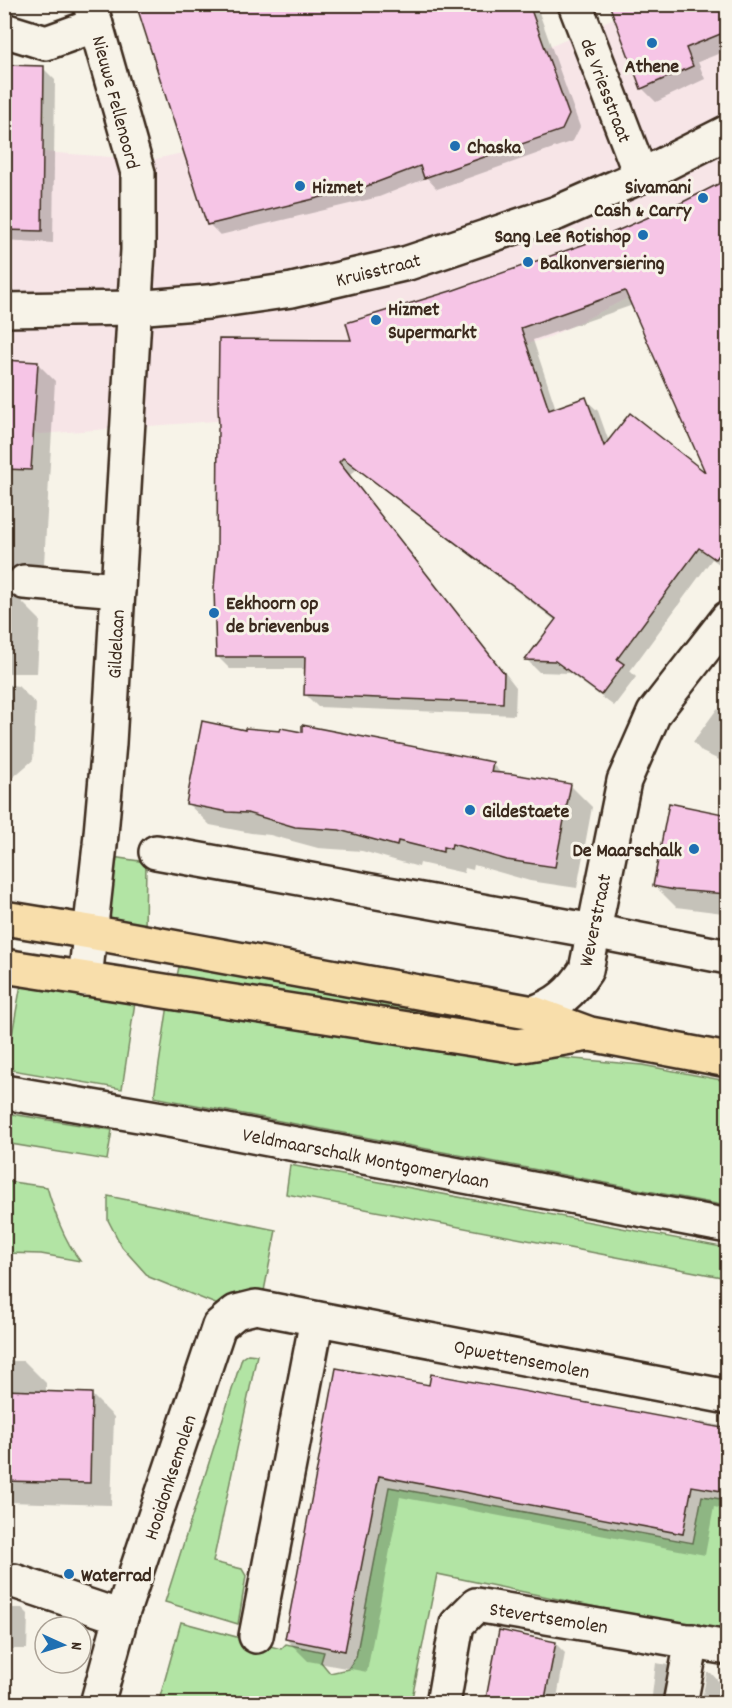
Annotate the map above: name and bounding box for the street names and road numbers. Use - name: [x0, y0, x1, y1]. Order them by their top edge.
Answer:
- street label: Nieuwe Fellenoord: [83, 33, 145, 173]
- street label: de Vriesstraat: [571, 35, 637, 147]
- street label: Kruisstraat: [333, 248, 424, 296]
- street label: Gildelaan: [102, 609, 134, 680]
- street label: Weverstraat: [573, 872, 620, 970]
- street label: Veldmaarschalk Montgomerylaan: [240, 1122, 491, 1198]
- street label: Opwettensemolen: [451, 1334, 592, 1388]
- street label: Hooidonksemolen: [138, 1412, 205, 1544]
- street label: Stevertsemolen: [487, 1597, 610, 1643]

